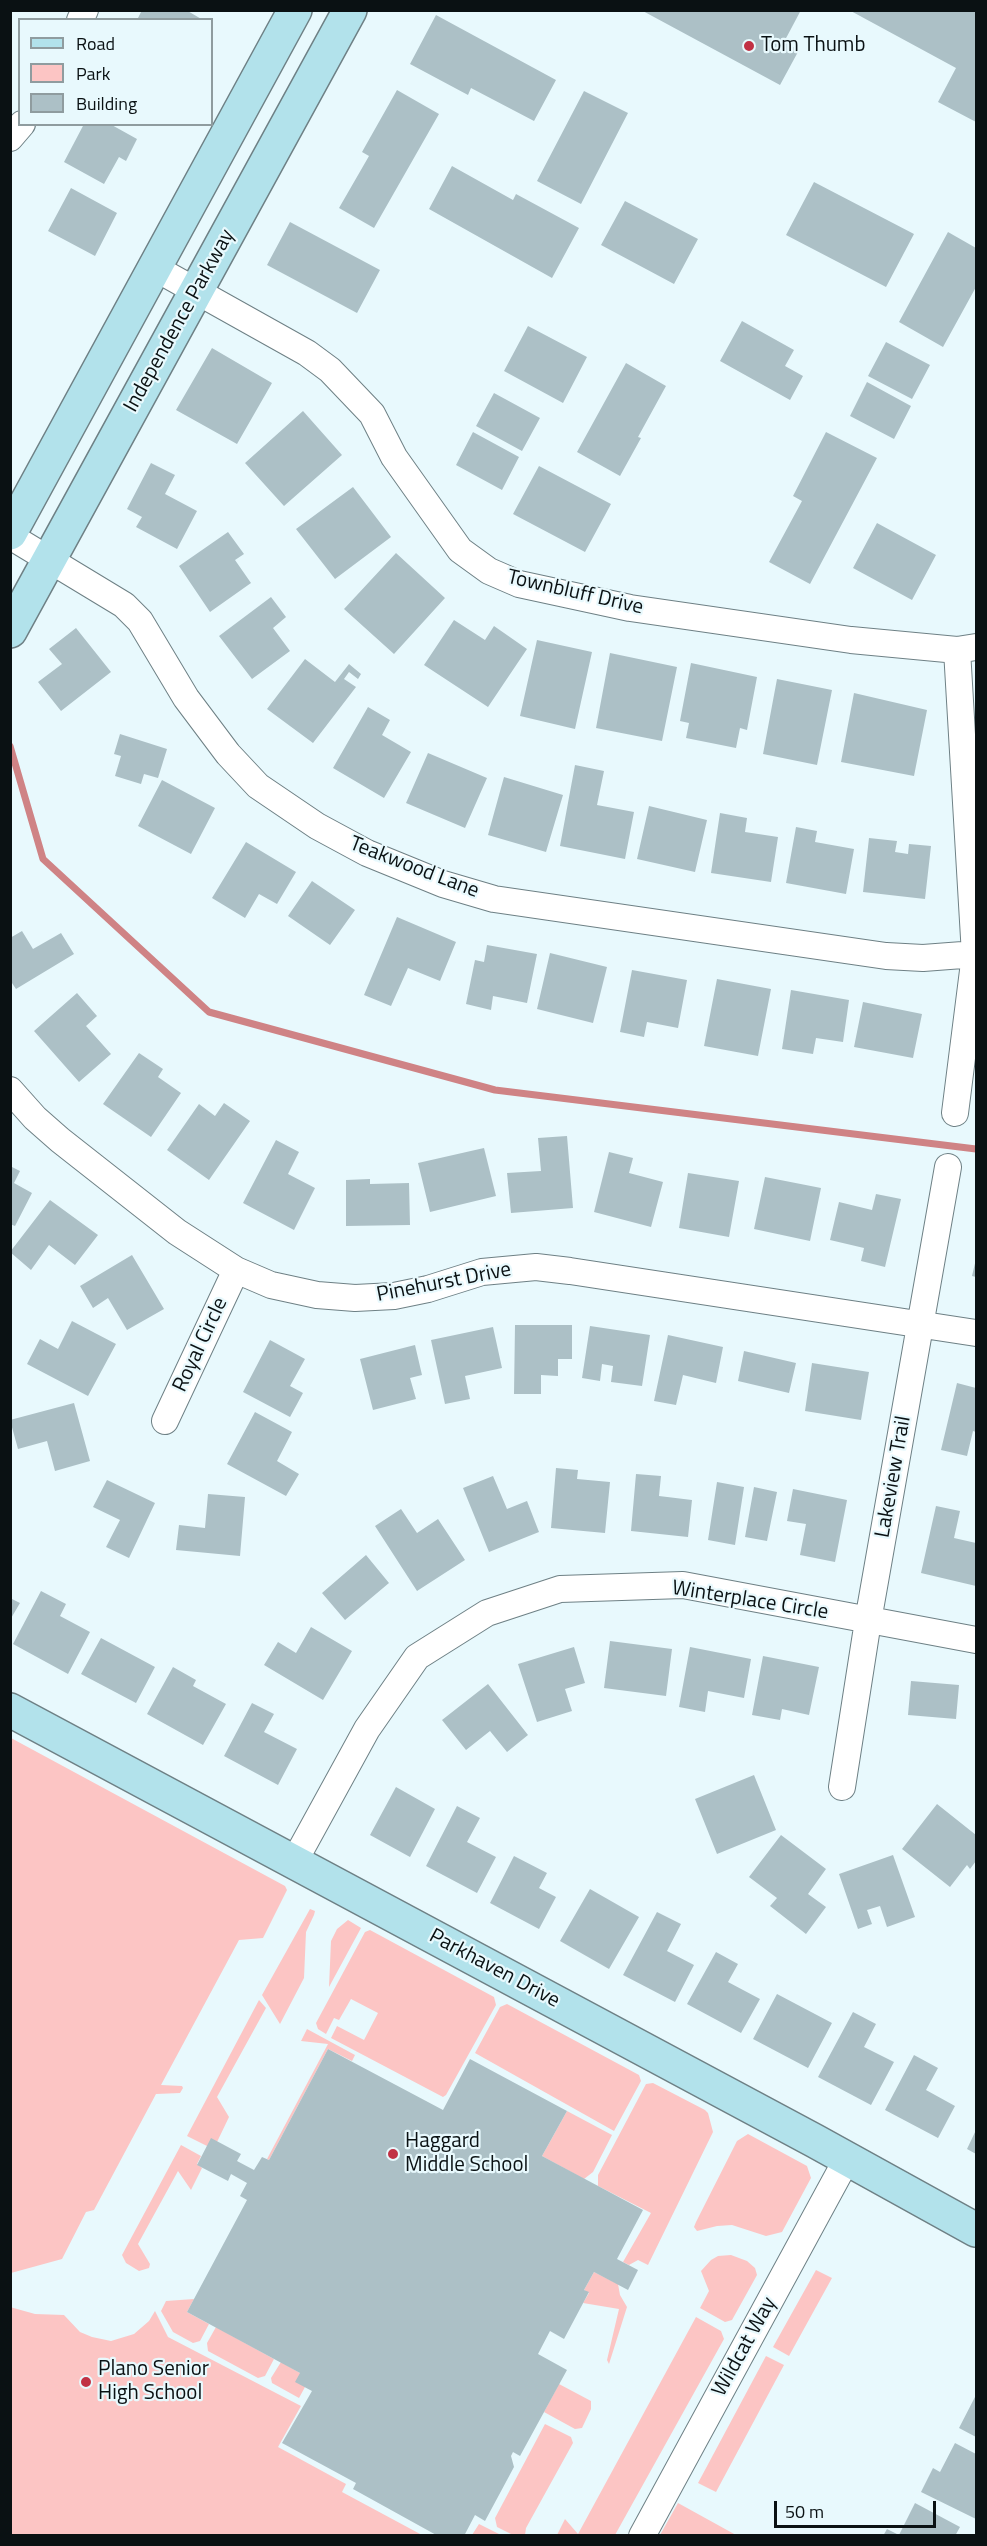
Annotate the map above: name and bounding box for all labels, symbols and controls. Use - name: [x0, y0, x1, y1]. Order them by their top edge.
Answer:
- legend: [18, 18, 213, 126]
- text: Road: [76, 30, 115, 57]
- place label: Tom Thumb: [761, 33, 865, 59]
- marker: Tom Thumb: [742, 39, 756, 53]
- text: Park: [76, 60, 110, 87]
- text: Building: [76, 90, 137, 117]
- street label: Independence Parkway: [119, 225, 241, 417]
- street label: Townbluff Drive: [504, 565, 646, 621]
- street label: Teakwood Lane: [346, 832, 482, 904]
- street label: Pinehurst Drive: [375, 1258, 513, 1308]
- street label: Royal Circle: [168, 1294, 234, 1396]
- street label: Lakeview Trail: [871, 1414, 917, 1540]
- street label: Winterplace Circle: [670, 1576, 830, 1626]
- street label: Parkhaven Drive: [424, 1924, 564, 2014]
- place label: Haggard Middle School: [405, 2129, 528, 2179]
- marker: Haggard Middle School: [386, 2147, 400, 2161]
- street label: Wildcat Way: [707, 2293, 783, 2401]
- place label: Plano Senior High School: [98, 2357, 209, 2407]
- marker: Plano Senior High School: [79, 2375, 93, 2389]
- scale bar: [777, 2489, 939, 2527]
- text: 50 m: [785, 2498, 824, 2525]

